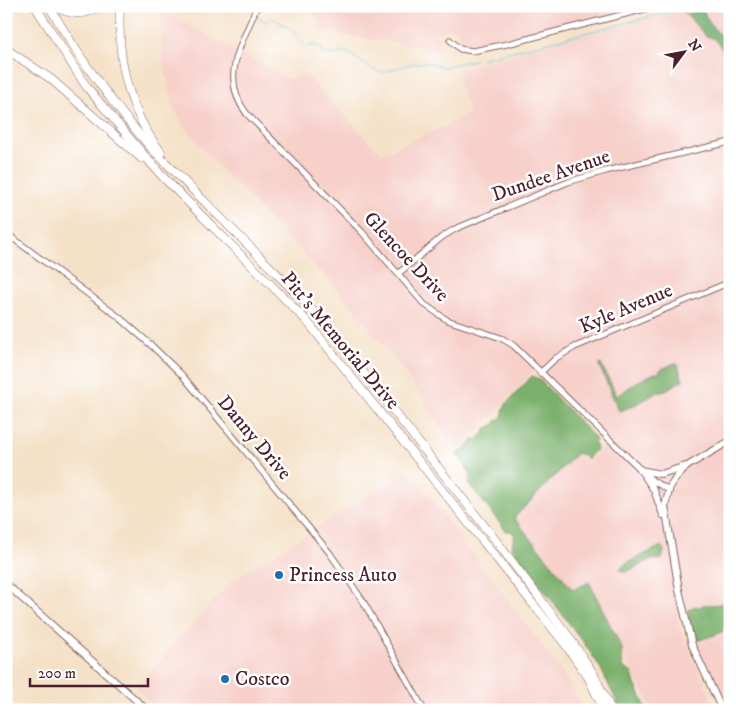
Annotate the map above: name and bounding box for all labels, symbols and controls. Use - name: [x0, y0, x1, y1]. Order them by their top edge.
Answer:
- north arrow: [658, 28, 708, 78]
- text: N: [683, 36, 705, 56]
- street label: Dundee Avenue: [489, 144, 613, 208]
- street label: Glencoe Drive: [358, 207, 454, 307]
- street label: Pitt's Memorial Drive: [275, 267, 405, 415]
- street label: Kyle Avenue: [576, 278, 676, 340]
- street label: Danny Drive: [211, 391, 297, 485]
- place label: Princess Auto: [289, 563, 397, 588]
- marker: Princess Auto: [273, 569, 285, 581]
- scale bar: [30, 656, 148, 688]
- text: 200 m: [38, 664, 76, 683]
- place label: Costco: [235, 667, 289, 692]
- marker: Costco: [219, 673, 231, 685]

